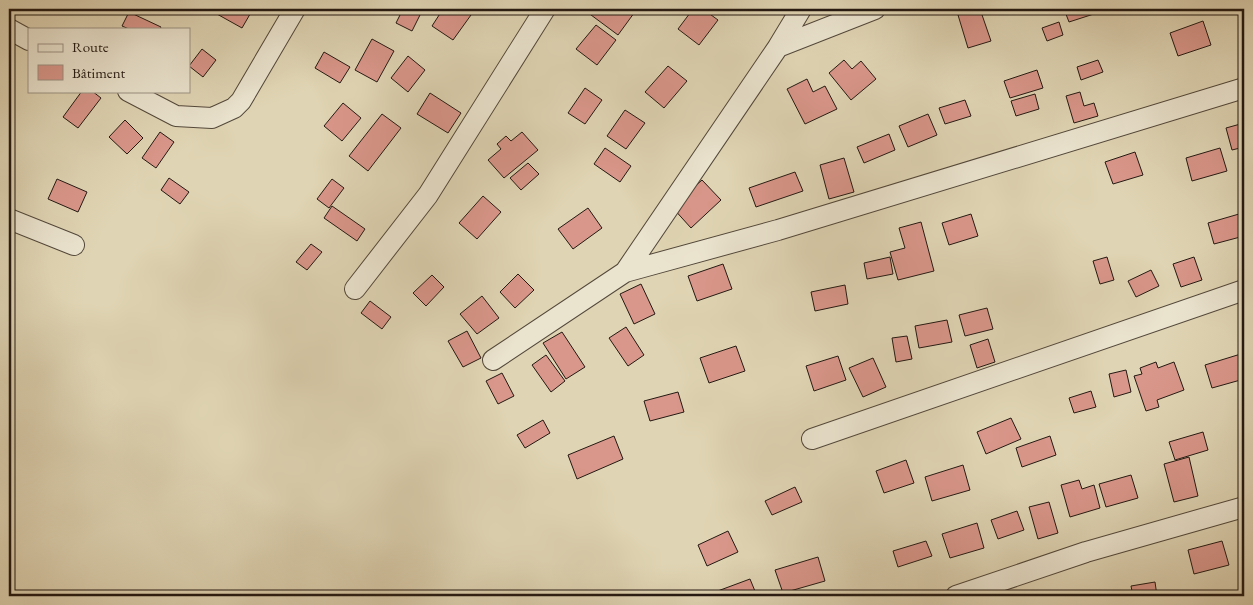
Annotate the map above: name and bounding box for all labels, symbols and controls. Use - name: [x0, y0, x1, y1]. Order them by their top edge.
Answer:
- legend: [28, 28, 190, 92]
- text: Route: [72, 37, 109, 56]
- text: Bâtiment: [72, 63, 126, 82]

